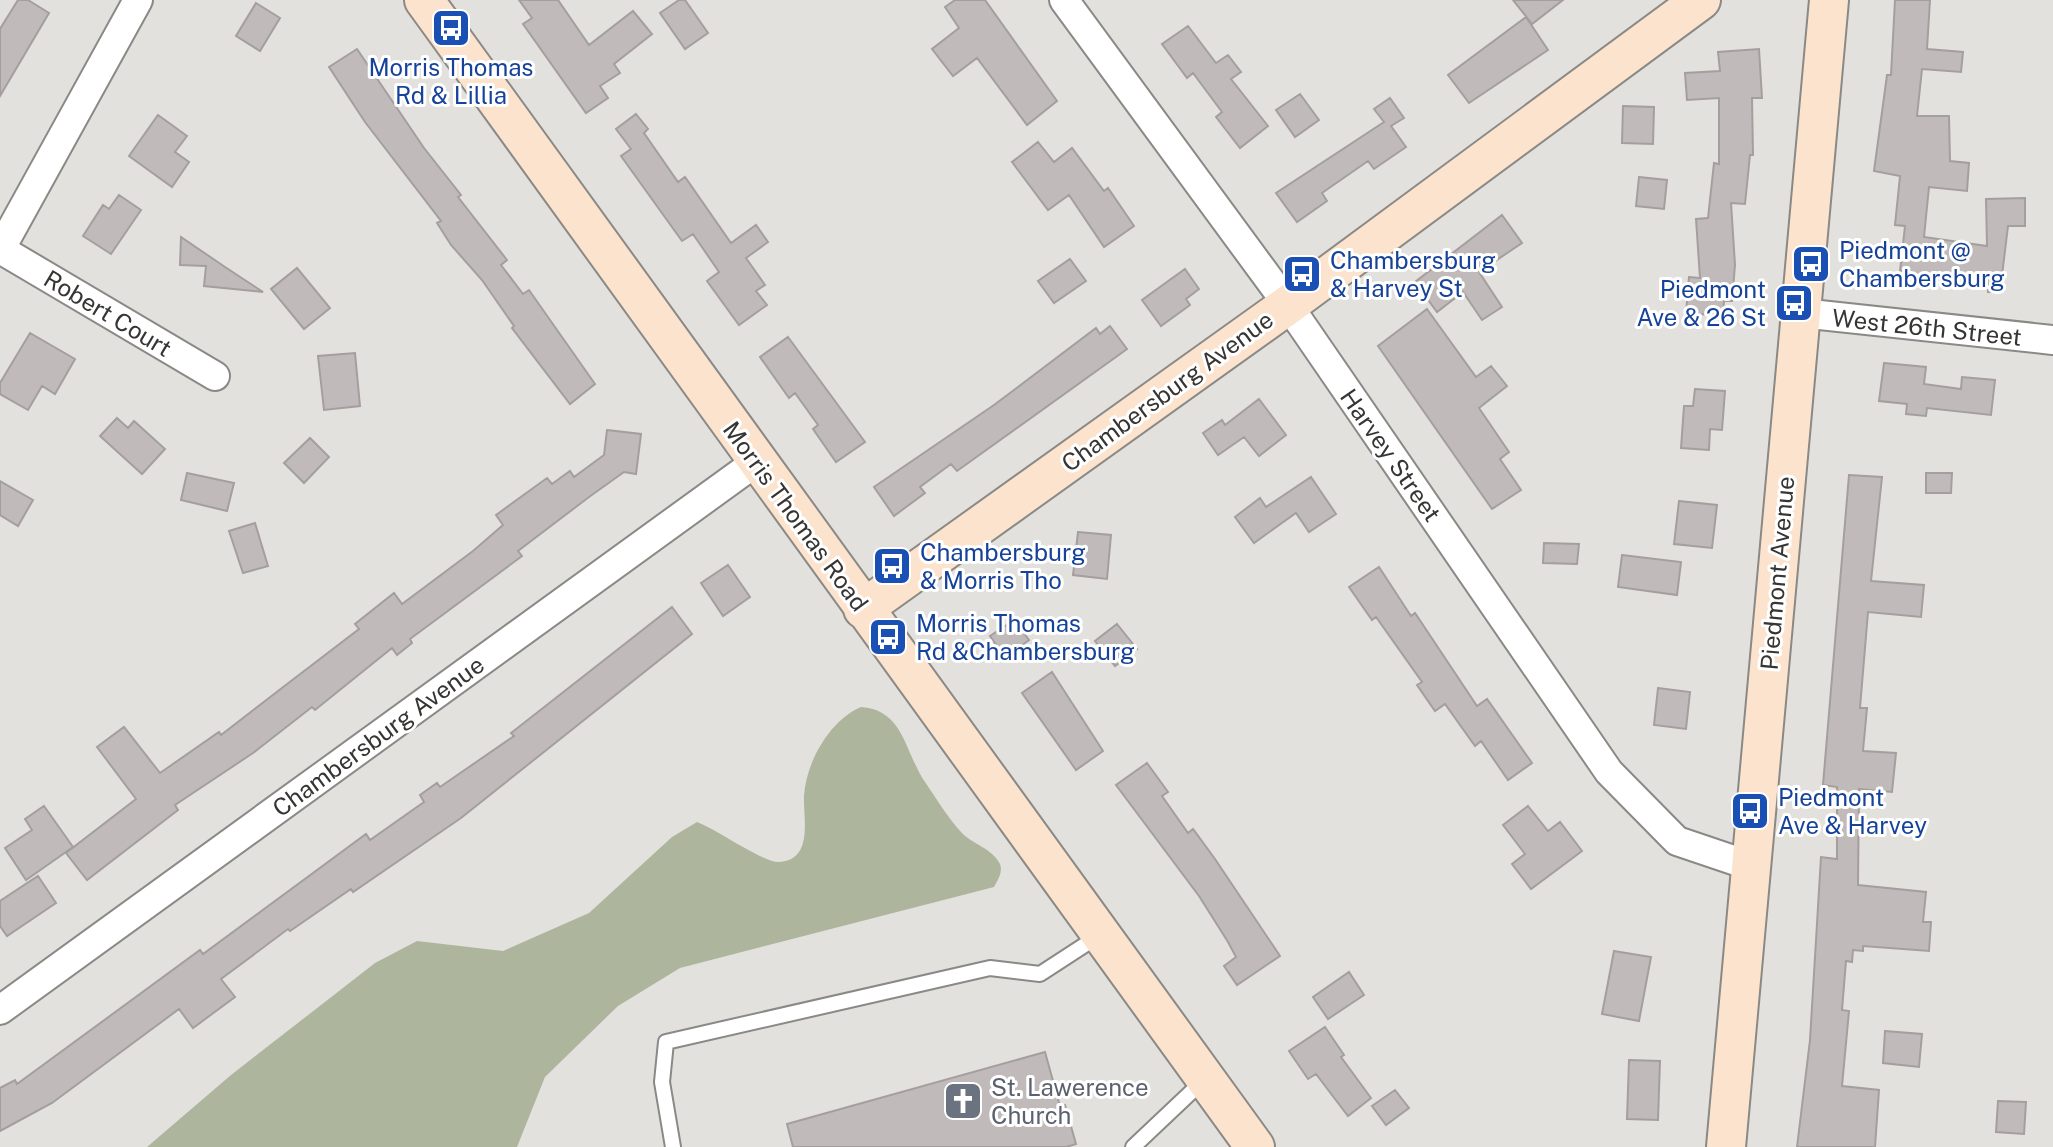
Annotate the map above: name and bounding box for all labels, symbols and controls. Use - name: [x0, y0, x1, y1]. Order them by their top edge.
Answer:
- bus stop icon: Morris Thomas Rd & Lillia: [430, 7, 472, 49]
- place label: Morris Thomas Rd & Lillia: [369, 53, 533, 109]
- place label: Piedmont @ Chambersburg: [1839, 236, 2005, 292]
- bus stop icon: Piedmont @ Chambersburg: [1790, 243, 1832, 285]
- place label: Chambersburg & Harvey St: [1330, 246, 1496, 302]
- bus stop icon: Chambersburg & Harvey St: [1281, 253, 1323, 295]
- street label: Robert Court: [39, 264, 177, 362]
- place label: Piedmont Ave & 26 St: [1636, 275, 1766, 331]
- bus stop icon: Piedmont Ave & 26 St: [1773, 282, 1815, 324]
- street label: West 26th Street: [1831, 303, 2023, 351]
- street label: Chambersburg Avenue: [1056, 305, 1278, 477]
- street label: Harvey Street: [1335, 383, 1447, 527]
- street label: Morris Thomas Road: [718, 416, 874, 616]
- street label: Piedmont Avenue: [1755, 475, 1799, 671]
- place label: Chambersburg & Morris Tho: [920, 538, 1086, 594]
- bus stop icon: Chambersburg & Morris Tho: [871, 545, 913, 587]
- place label: Morris Thomas Rd &Chambersburg: [916, 609, 1135, 665]
- bus stop icon: Morris Thomas Rd &Chambersburg: [867, 616, 909, 658]
- street label: Chambersburg Avenue: [267, 650, 489, 822]
- place label: Piedmont Ave & Harvey: [1778, 783, 1927, 839]
- bus stop icon: Piedmont Ave & Harvey: [1729, 790, 1771, 832]
- place label: St. Lawerence Church: [991, 1073, 1149, 1129]
- church icon: St. Lawerence Church: [942, 1080, 984, 1122]

